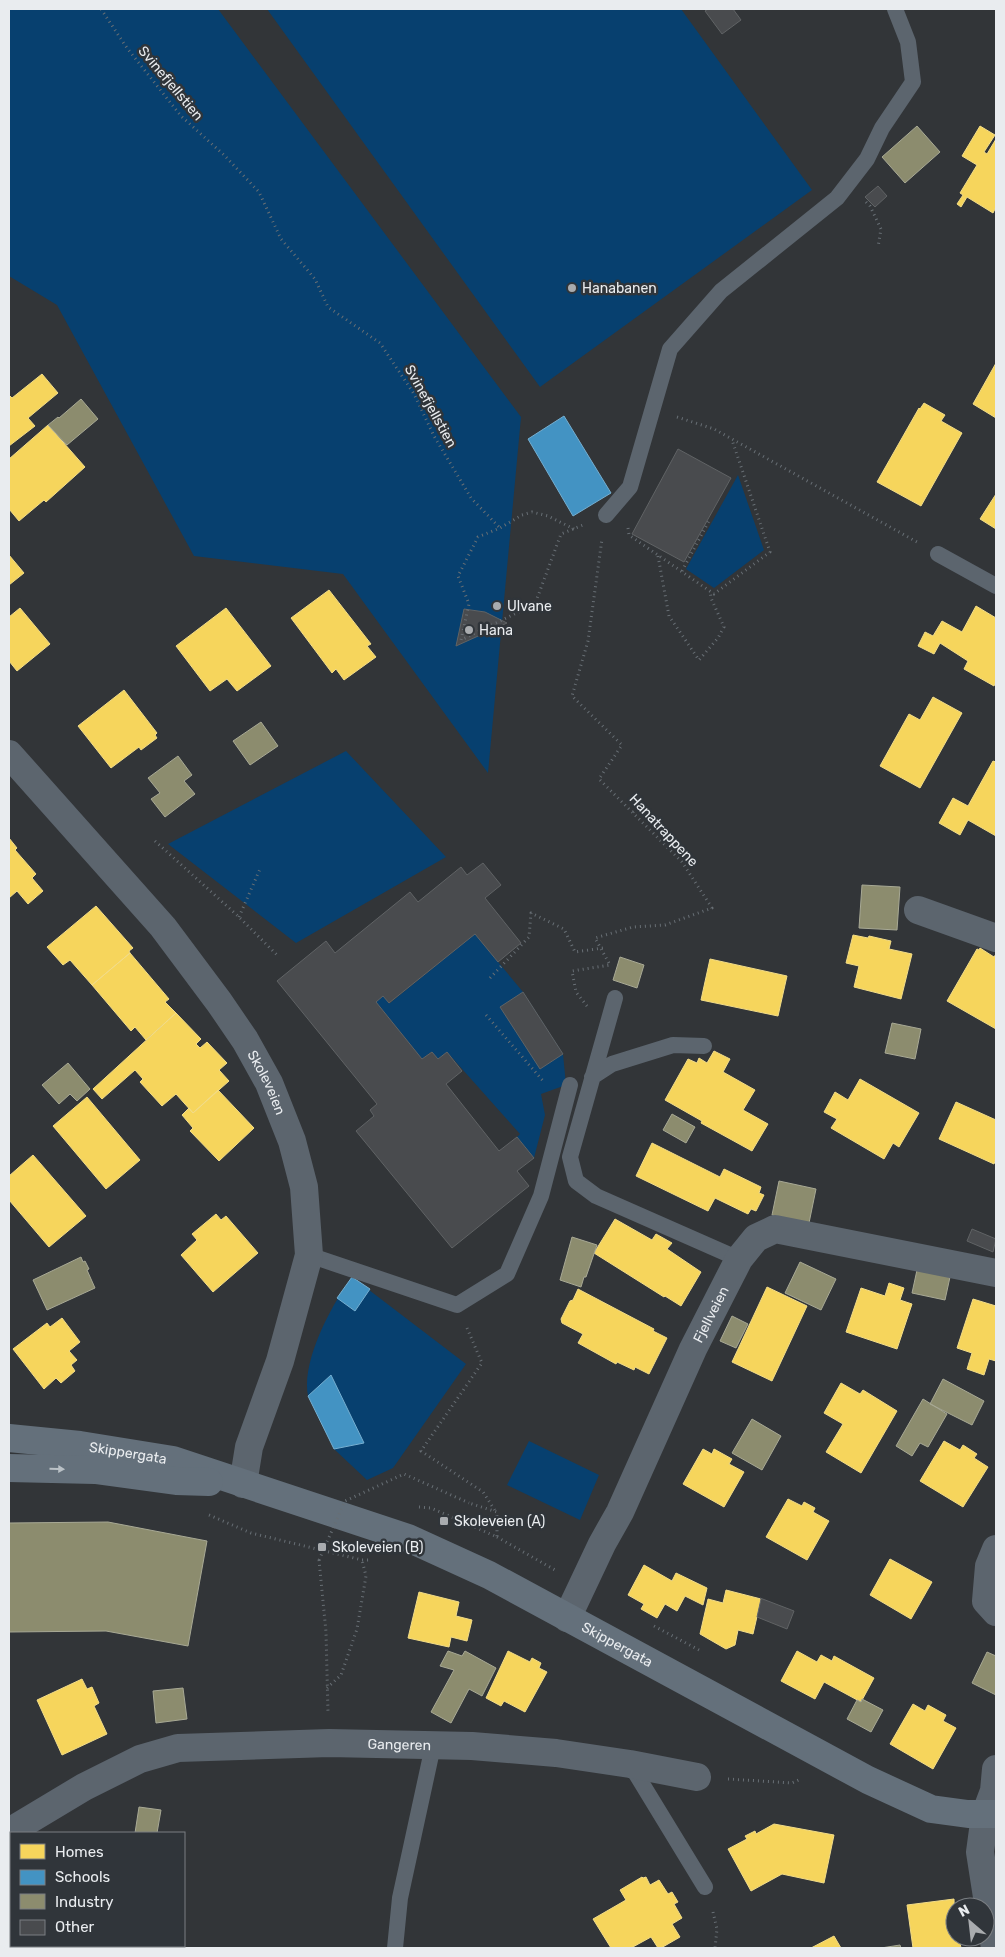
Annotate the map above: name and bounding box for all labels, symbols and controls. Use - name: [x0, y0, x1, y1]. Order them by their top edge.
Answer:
- street label: Svinefjellstien: [135, 43, 207, 124]
- place label: Hanabanen: [582, 280, 657, 297]
- marker: Hanabanen: [566, 282, 578, 294]
- street label: Svinefjellstien: [401, 362, 460, 451]
- place label: Ulvane: [507, 598, 552, 615]
- marker: Ulvane: [491, 600, 503, 612]
- place label: Hana: [479, 622, 513, 639]
- marker: Hana: [463, 624, 475, 636]
- street label: Hanatrappene: [626, 790, 702, 870]
- street label: Skoleveien: [243, 1047, 289, 1117]
- street label: Fjellveien: [690, 1283, 733, 1346]
- street label: Skippergata: [88, 1439, 168, 1468]
- one-way arrow: [50, 1465, 66, 1473]
- place label: Skoleveien (A): [454, 1513, 545, 1530]
- marker: Skoleveien (A): [438, 1515, 450, 1527]
- place label: Skoleveien (B): [332, 1539, 424, 1556]
- marker: Skoleveien (B): [316, 1541, 328, 1553]
- street label: Skippergata: [579, 1619, 655, 1671]
- street label: Gangeren: [367, 1736, 431, 1754]
- legend: [10, 1832, 185, 1947]
- text: Homes: [55, 1843, 104, 1861]
- text: Schools: [55, 1868, 111, 1886]
- text: Industry: [55, 1893, 114, 1911]
- north arrow: [945, 1897, 995, 1947]
- text: N: [956, 1901, 973, 1921]
- text: Other: [55, 1918, 95, 1936]

